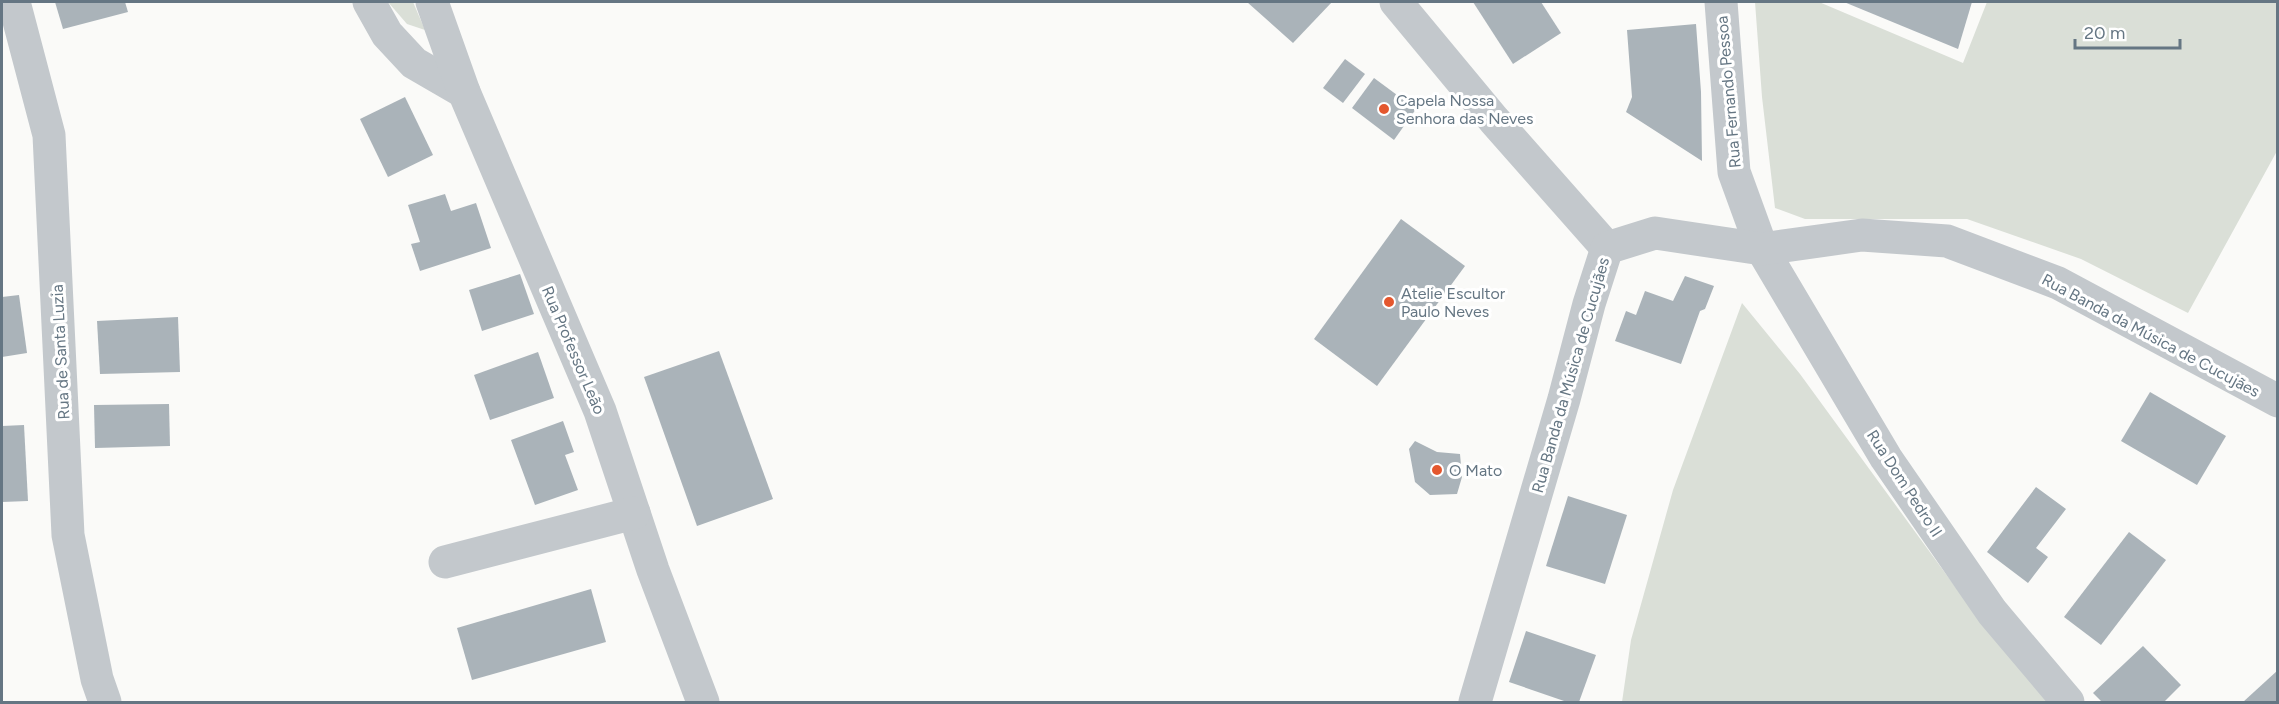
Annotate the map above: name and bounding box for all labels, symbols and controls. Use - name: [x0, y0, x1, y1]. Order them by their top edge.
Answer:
- scale bar: [2075, 12, 2180, 50]
- street label: Rua Fernando Pessoa: [1712, 15, 1745, 169]
- text: 20 m: [2084, 22, 2125, 44]
- place label: Capela Nossa Senhora das Neves: [1396, 91, 1533, 128]
- marker: Capela Nossa Senhora das Neves: [1377, 102, 1391, 116]
- street label: Rua Banda da Música de Cucujães: [1528, 255, 1613, 495]
- street label: Rua Banda da Música de Cucujães: [2039, 270, 2263, 401]
- street label: Rua Professor Leão: [538, 283, 609, 417]
- street label: Rua de Santa Luzia: [47, 284, 74, 420]
- place label: Atelie Escultor Paulo Neves: [1401, 284, 1506, 321]
- marker: Atelie Escultor Paulo Neves: [1382, 295, 1396, 309]
- street label: Rua Dom Pedro II: [1863, 426, 1946, 540]
- place label: O Mato: [1449, 461, 1502, 480]
- marker: O Mato: [1430, 463, 1444, 477]

